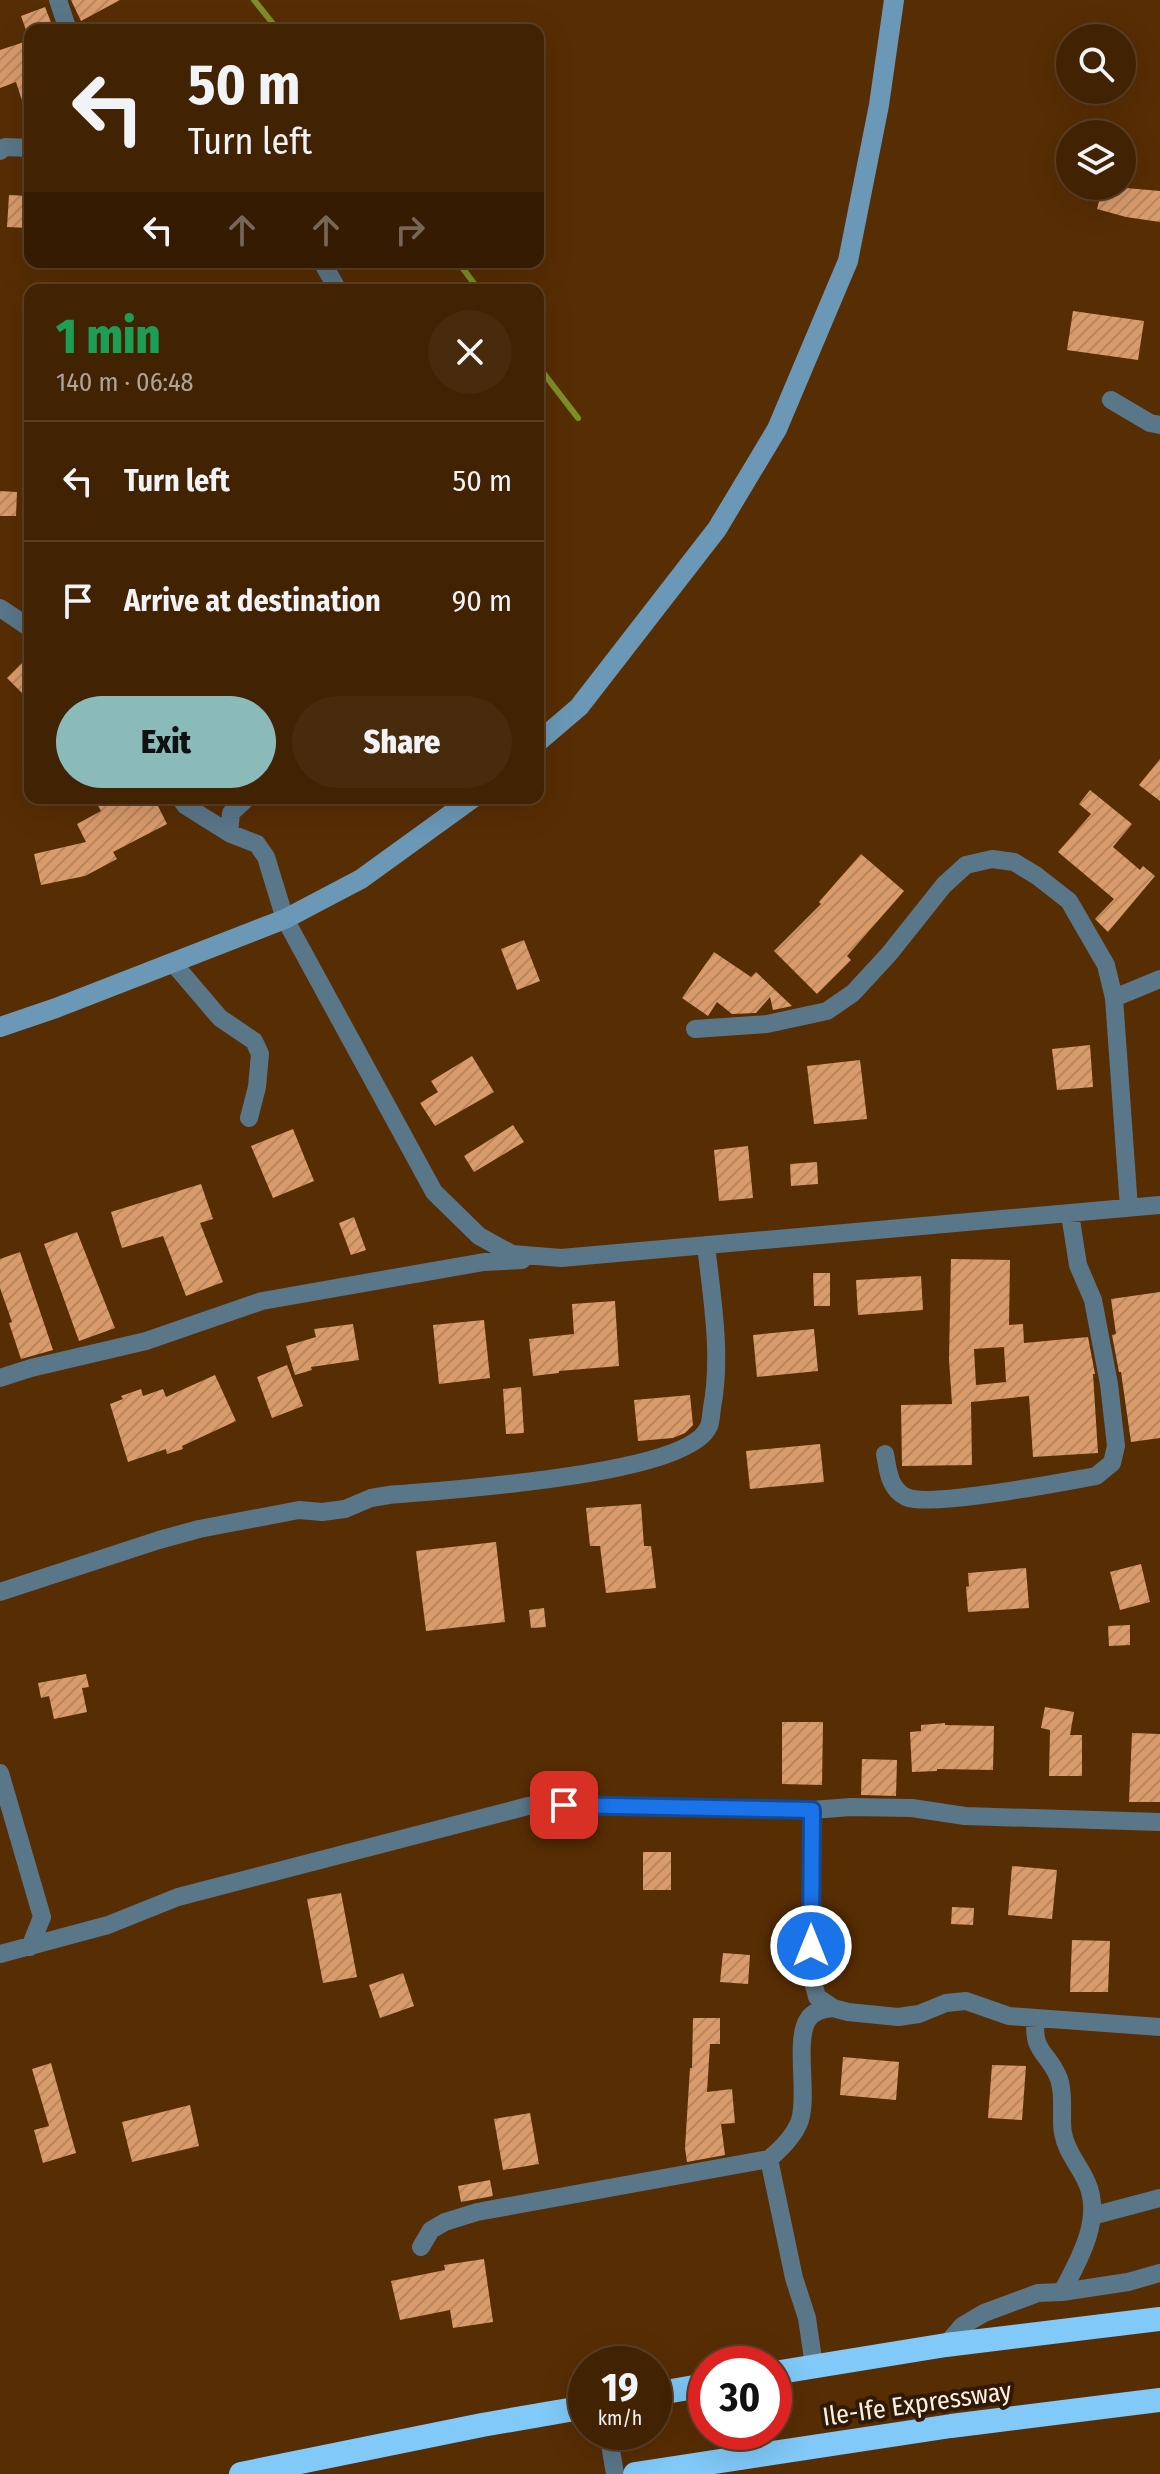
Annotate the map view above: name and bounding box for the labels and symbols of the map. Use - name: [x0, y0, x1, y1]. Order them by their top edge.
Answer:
- pin: [530, 1771, 598, 1839]
- position arrow: [769, 1904, 853, 1988]
- speed limit sign: 30: [688, 2346, 792, 2450]
- street label: Ile-Ife Expressway: [821, 2375, 1014, 2433]

